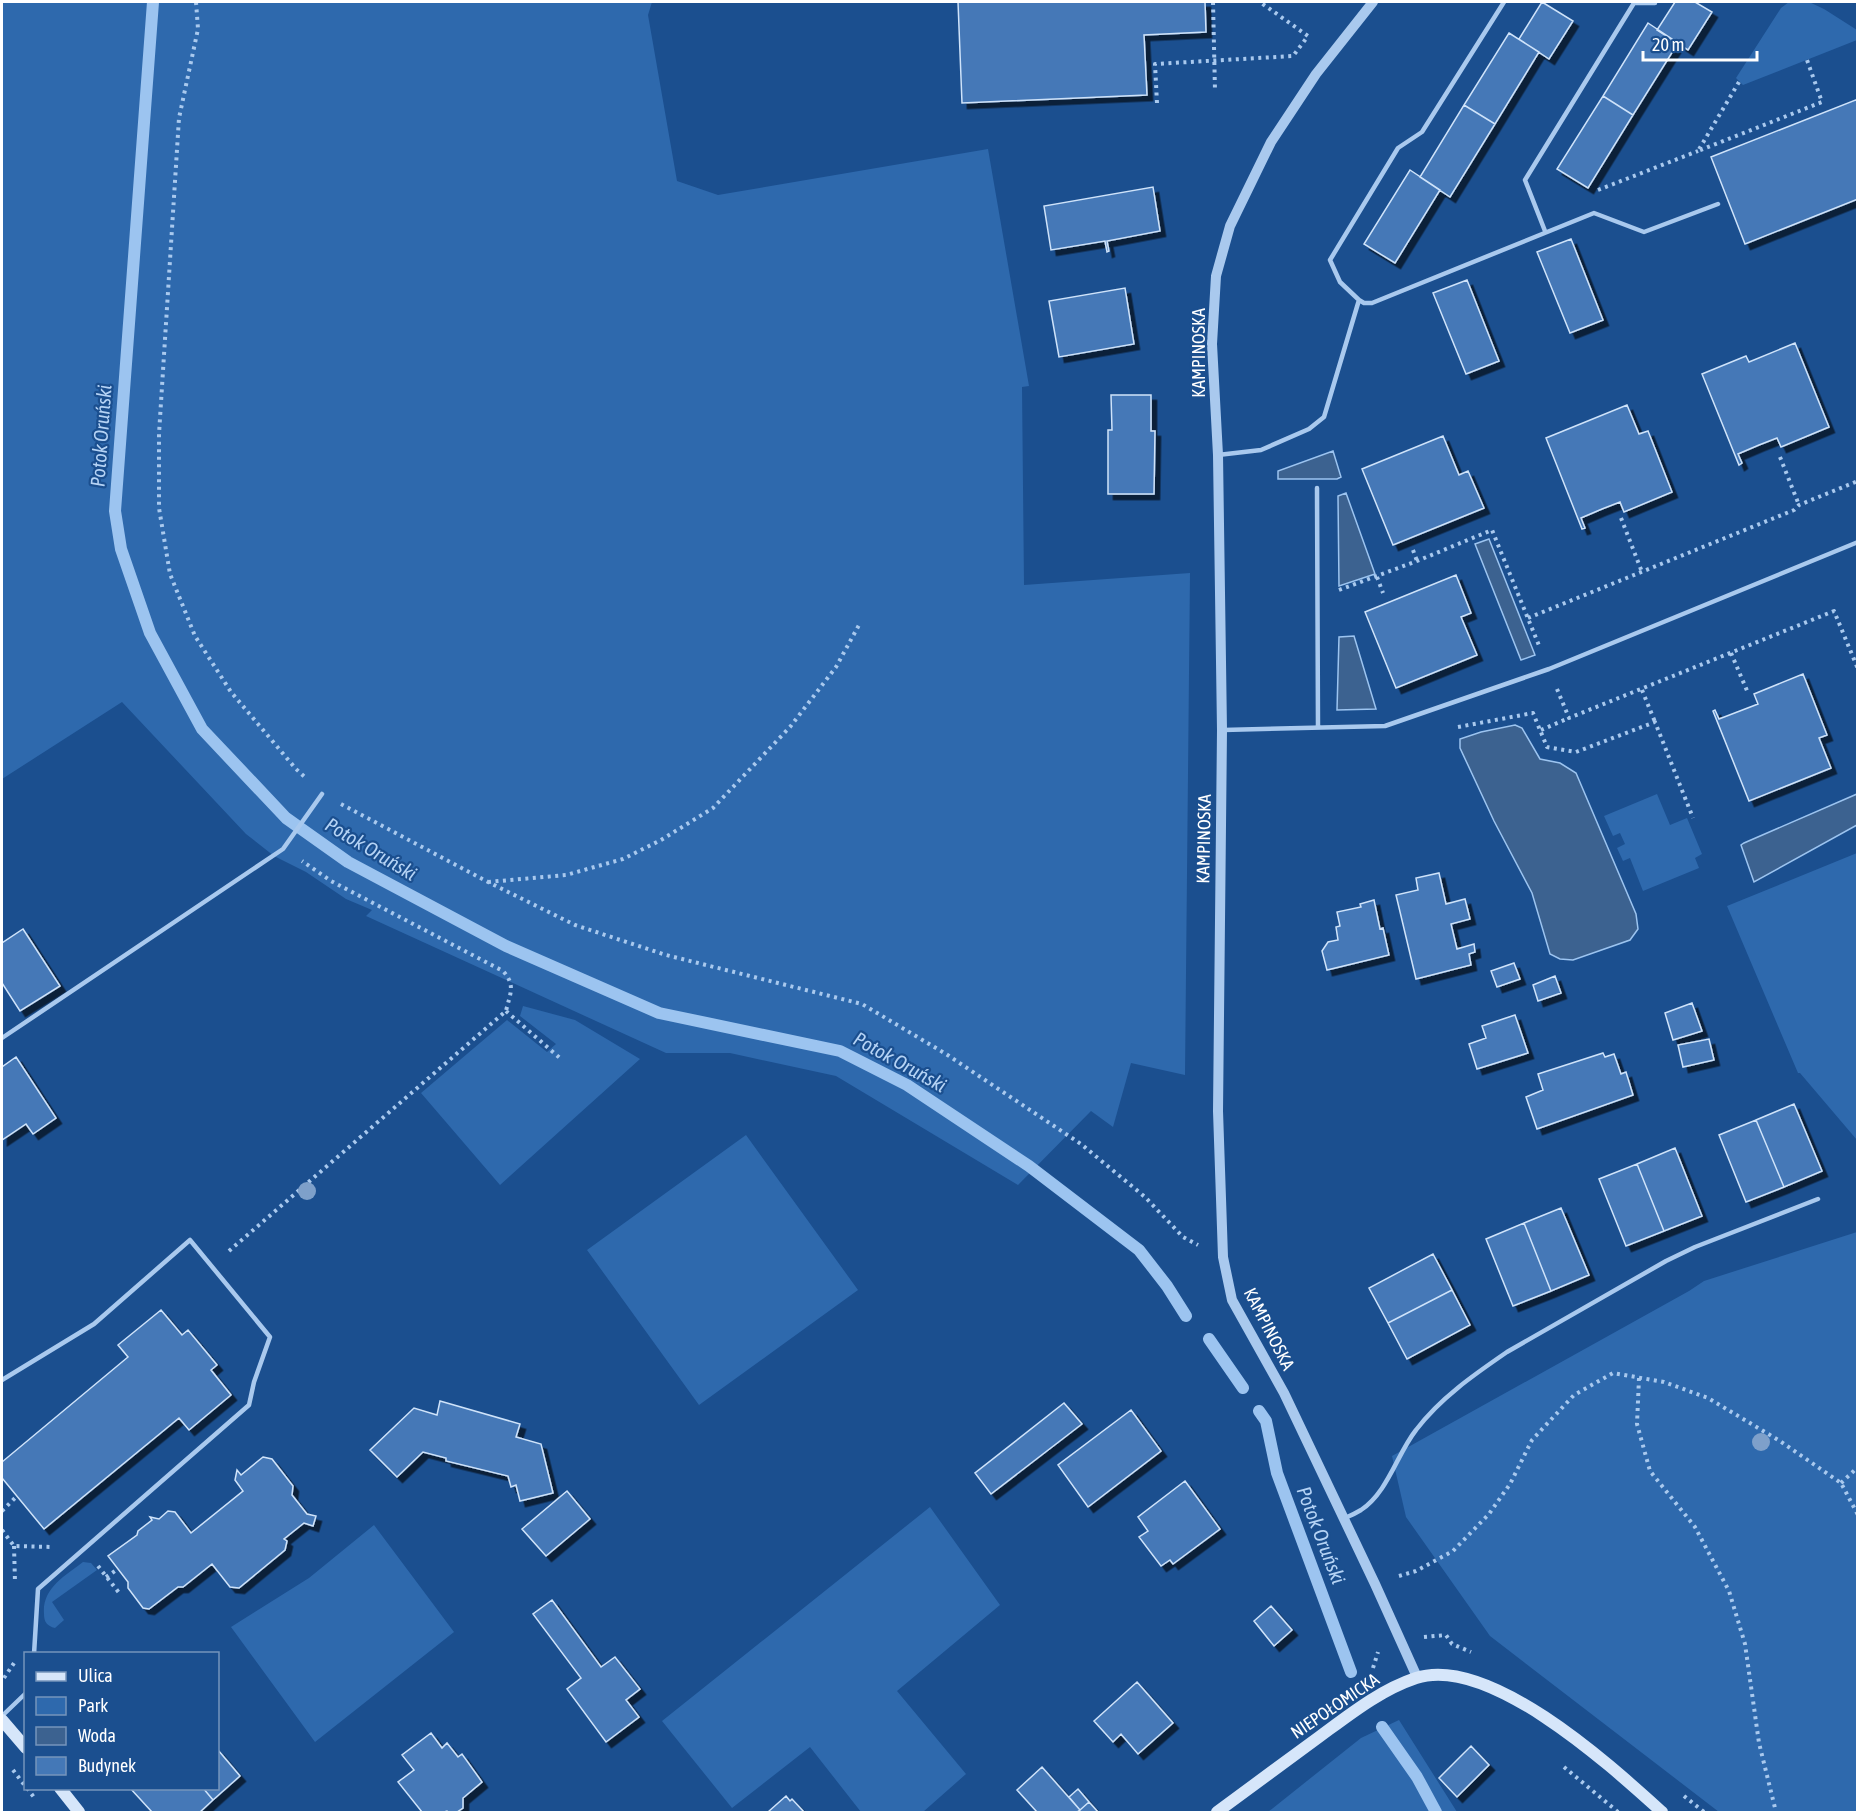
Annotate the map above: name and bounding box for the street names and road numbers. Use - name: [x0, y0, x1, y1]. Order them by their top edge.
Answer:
- street label: KAMPINOSKA: [1188, 308, 1209, 398]
- street label: KAMPINOSKA: [1192, 794, 1215, 884]
- street label: KAMPINOSKA: [1240, 1284, 1299, 1374]
- street label: NIEPOŁOMICKA: [1287, 1668, 1383, 1743]

